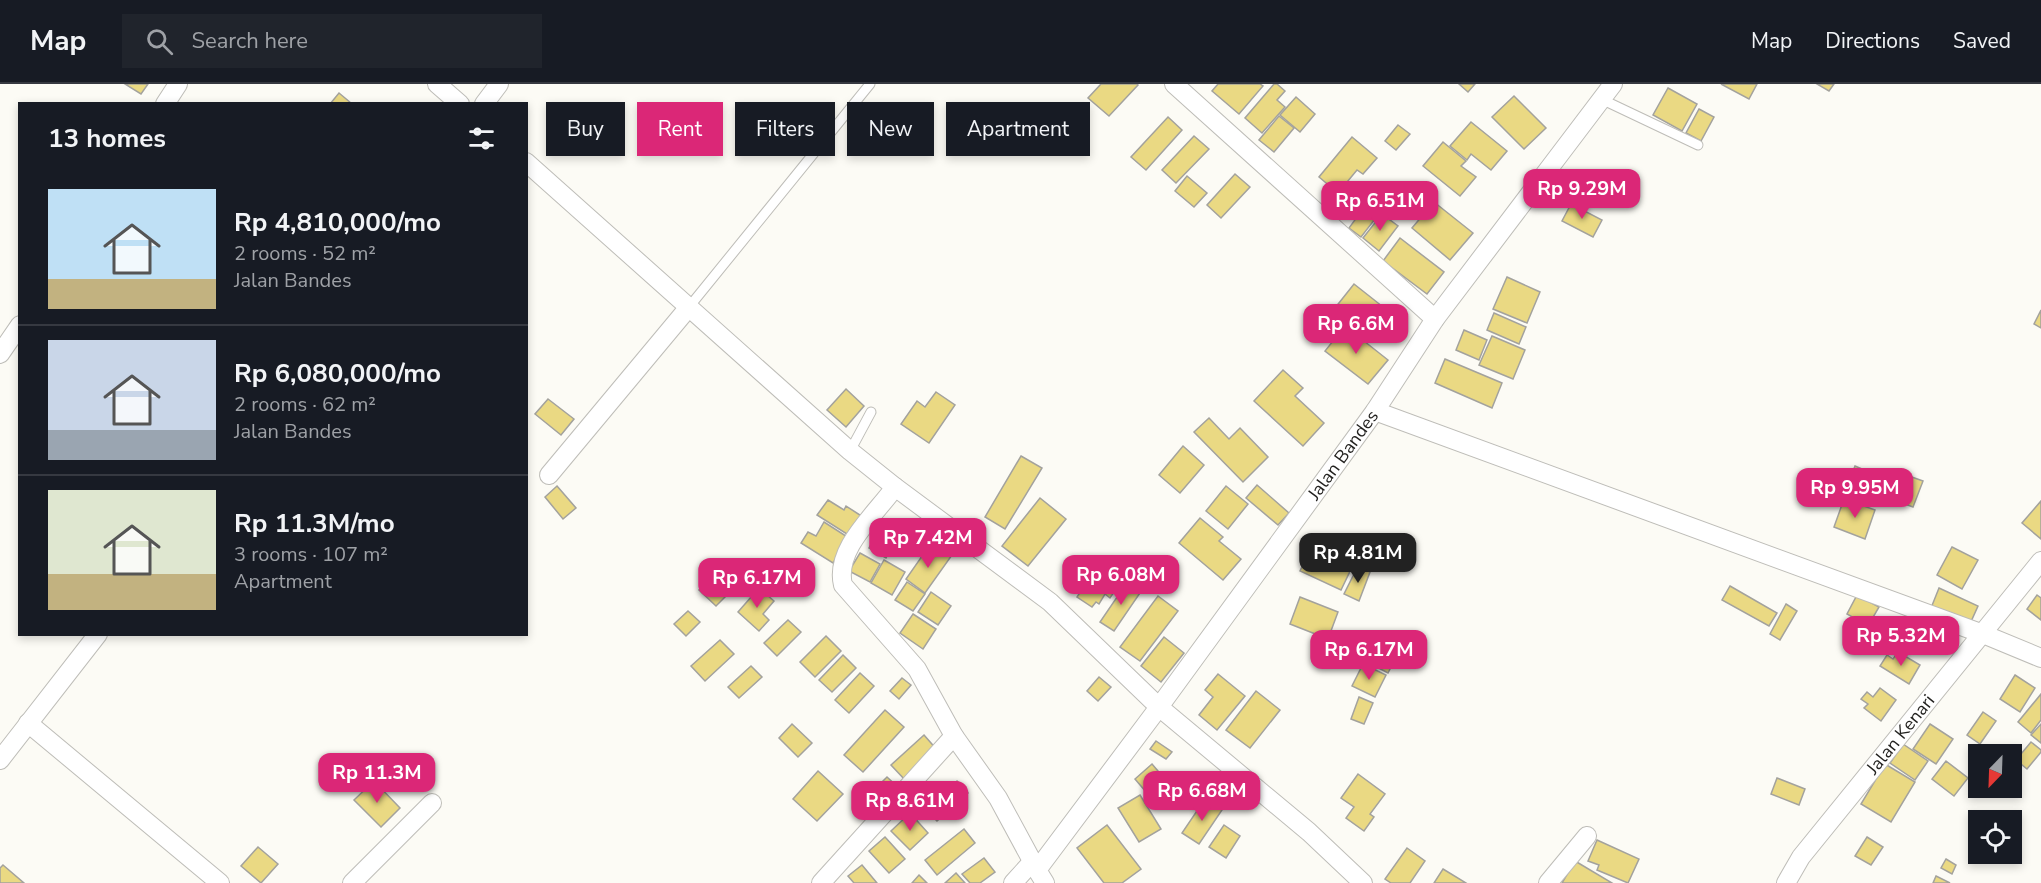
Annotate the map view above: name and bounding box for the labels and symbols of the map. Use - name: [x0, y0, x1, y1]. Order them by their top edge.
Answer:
- pin: Rp 9.29M: [1520, 169, 1644, 220]
- pin: Rp 6.51M: [1318, 181, 1442, 232]
- pin: Rp 6.6M: [1301, 304, 1411, 355]
- street label: Jalan Bandes: [1302, 405, 1384, 505]
- pin: Rp 9.95M: [1793, 468, 1917, 519]
- pin: Rp 7.42M: [866, 518, 990, 569]
- pin: Rp 4.81M: [1296, 533, 1420, 584]
- pin: Rp 6.08M: [1059, 555, 1183, 606]
- pin: Rp 6.17M: [695, 558, 819, 609]
- pin: Rp 5.32M: [1839, 616, 1963, 667]
- pin: Rp 6.17M: [1307, 630, 1431, 681]
- street label: Jalan Kenari: [1860, 689, 1940, 780]
- north arrow: [1968, 744, 2022, 798]
- pin: Rp 11.3M: [315, 753, 439, 804]
- pin: Rp 6.68M: [1140, 771, 1264, 822]
- pin: Rp 8.61M: [848, 781, 972, 832]

